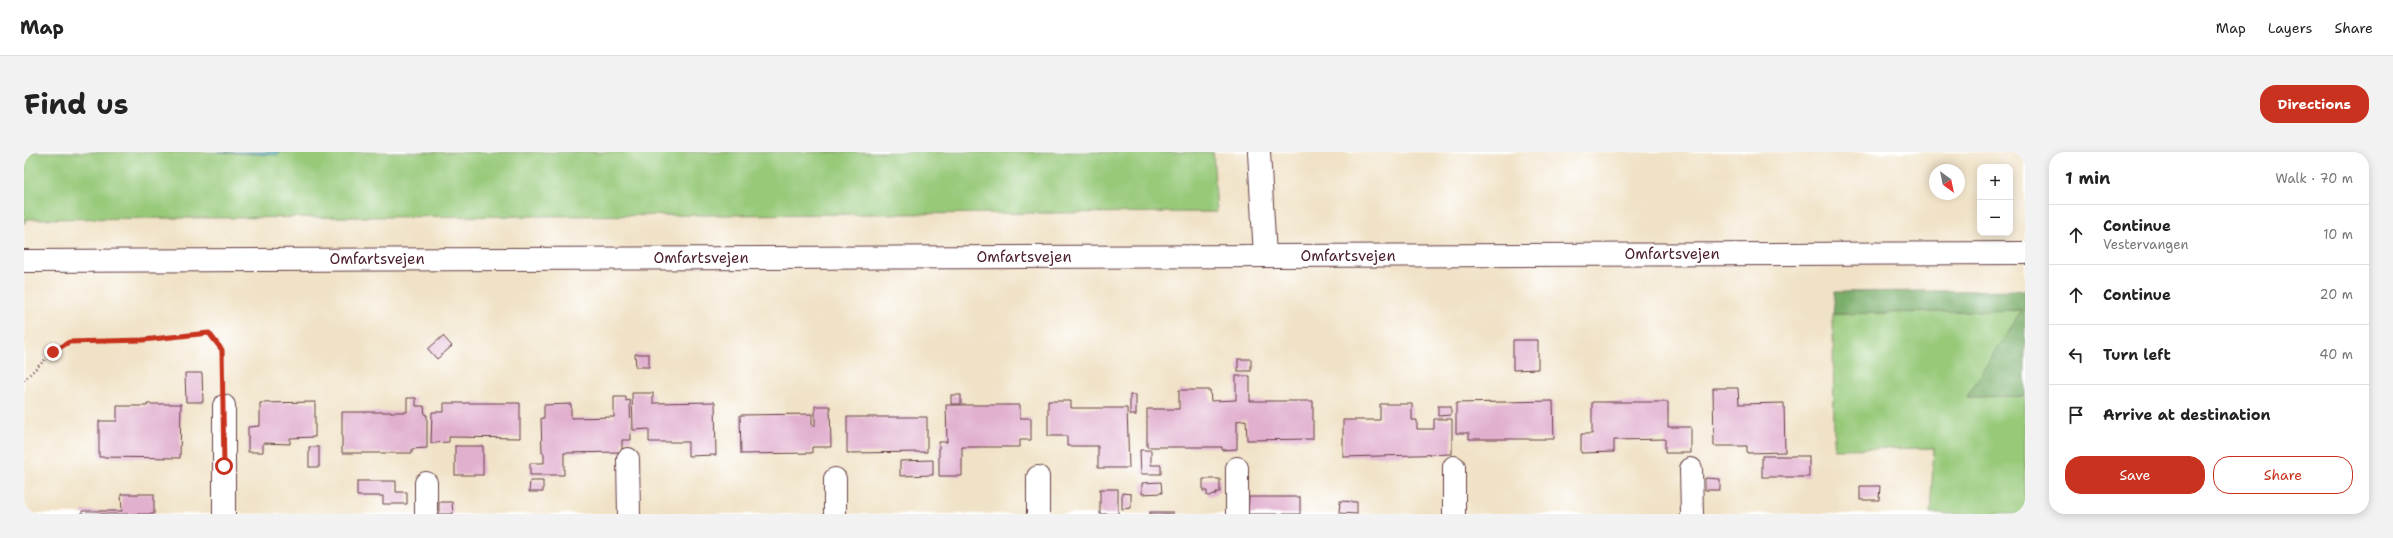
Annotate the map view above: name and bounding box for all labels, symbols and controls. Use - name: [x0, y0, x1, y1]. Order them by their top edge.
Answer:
- text: Map: [20, 15, 64, 40]
- text: Map: [2216, 19, 2246, 37]
- text: Layers: [2268, 19, 2312, 37]
- text: Share: [2334, 19, 2373, 37]
- text: Find us: [24, 85, 129, 123]
- button: Directions: [2260, 85, 2369, 123]
- north arrow: [1929, 164, 1965, 200]
- map controls: [1977, 164, 2013, 236]
- button: +: [1977, 164, 2013, 200]
- text: 1 min: [2065, 167, 2110, 189]
- text: Walk · 70 m: [2276, 170, 2353, 187]
- button: −: [1977, 200, 2013, 236]
- text: Continue: [2103, 216, 2171, 236]
- icon: ahead: [2065, 224, 2087, 246]
- text: 10 m: [2323, 226, 2353, 243]
- text: Vestervangen: [2103, 236, 2188, 253]
- street label: Omfartsvejen: [1624, 244, 1720, 264]
- street label: Omfartsvejen: [1300, 246, 1396, 266]
- street label: Omfartsvejen: [976, 247, 1072, 267]
- street label: Omfartsvejen: [653, 248, 749, 268]
- street label: Omfartsvejen: [329, 249, 425, 269]
- icon: ahead: [2065, 284, 2087, 306]
- text: Continue: [2103, 285, 2171, 305]
- text: 20 m: [2320, 286, 2353, 303]
- route end: [44, 343, 62, 361]
- icon: left: [2065, 344, 2087, 366]
- text: Turn left: [2103, 345, 2171, 365]
- text: 40 m: [2319, 346, 2353, 363]
- icon: arrive: [2065, 404, 2087, 426]
- text: Arrive at destination: [2103, 405, 2271, 425]
- button: Save: [2065, 456, 2205, 494]
- button: Share: [2213, 456, 2353, 494]
- route start: [215, 457, 233, 475]

